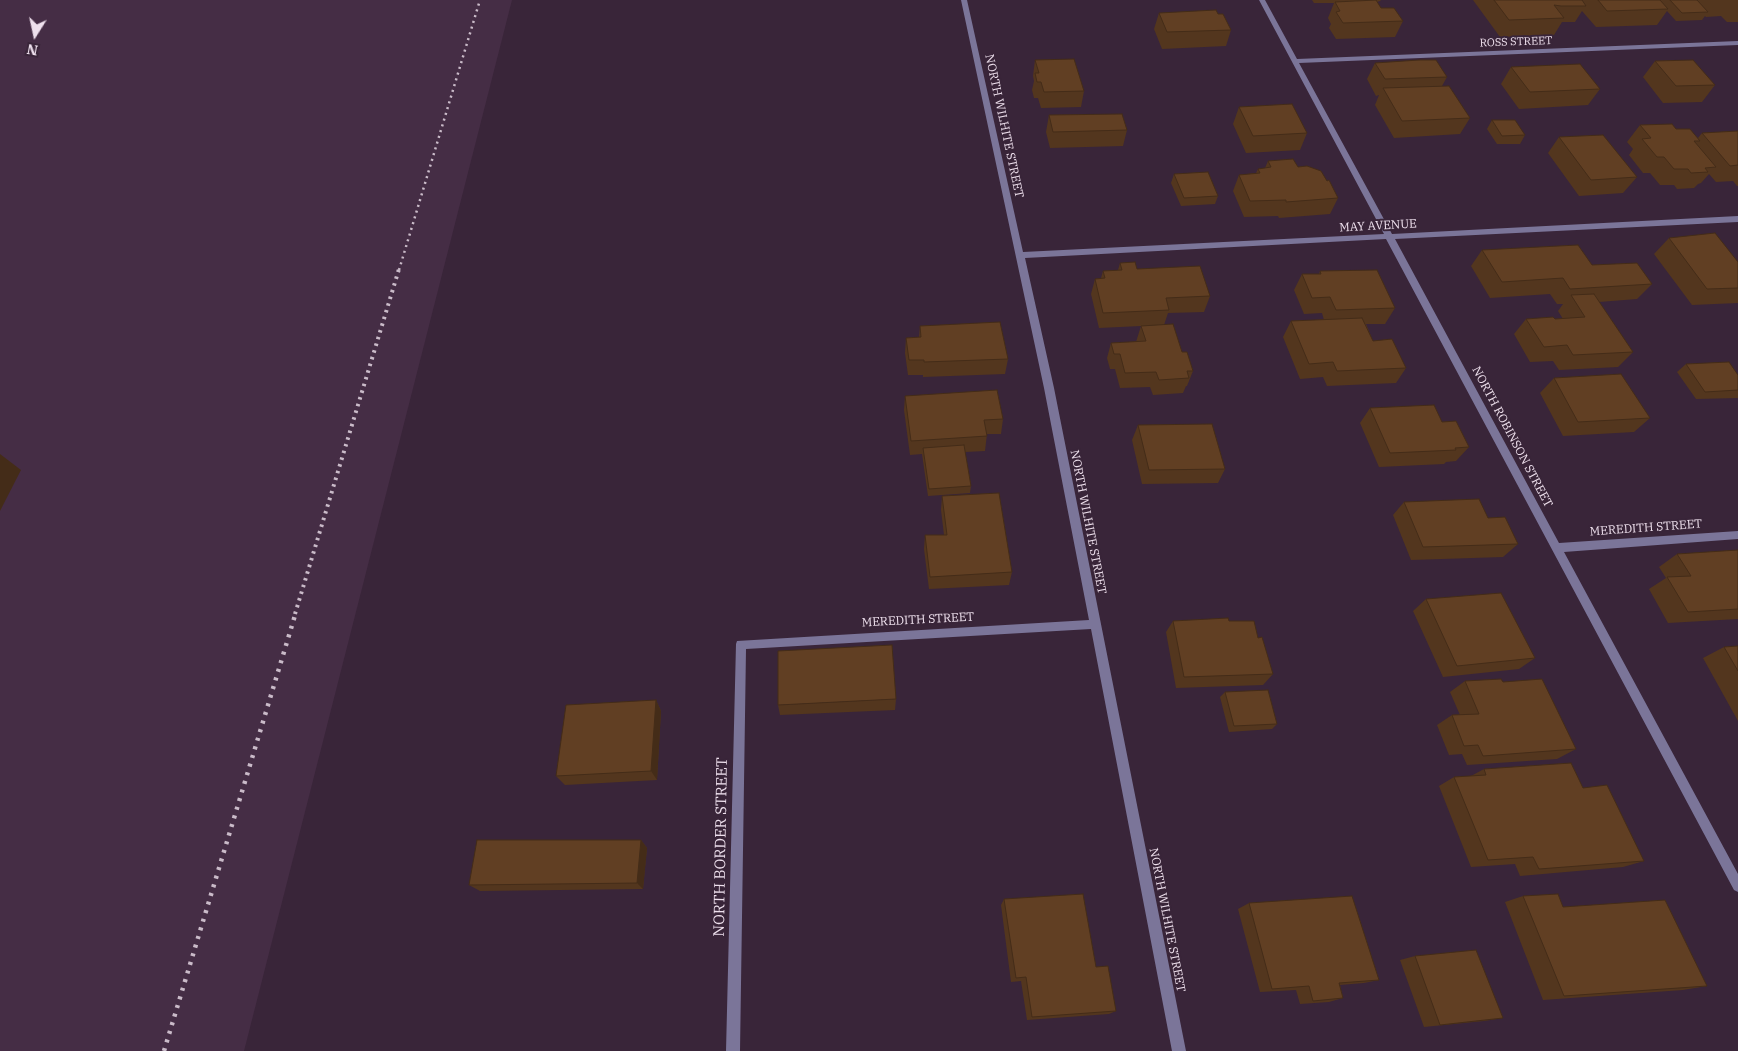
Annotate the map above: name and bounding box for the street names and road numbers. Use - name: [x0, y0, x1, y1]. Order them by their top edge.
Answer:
- street label: ROSS STREET: [1479, 34, 1553, 50]
- street label: NORTH WILHITE STREET: [982, 53, 1026, 199]
- street label: MAY AVENUE: [1339, 217, 1417, 235]
- street label: NORTH ROBINSON STREET: [1469, 364, 1555, 510]
- street label: NORTH WILHITE STREET: [1067, 449, 1109, 595]
- street label: MEREDITH STREET: [1589, 517, 1703, 539]
- street label: MEREDITH STREET: [861, 610, 975, 630]
- street label: NORTH BORDER STREET: [710, 757, 732, 937]
- street label: NORTH WILHITE STREET: [1146, 847, 1188, 993]

